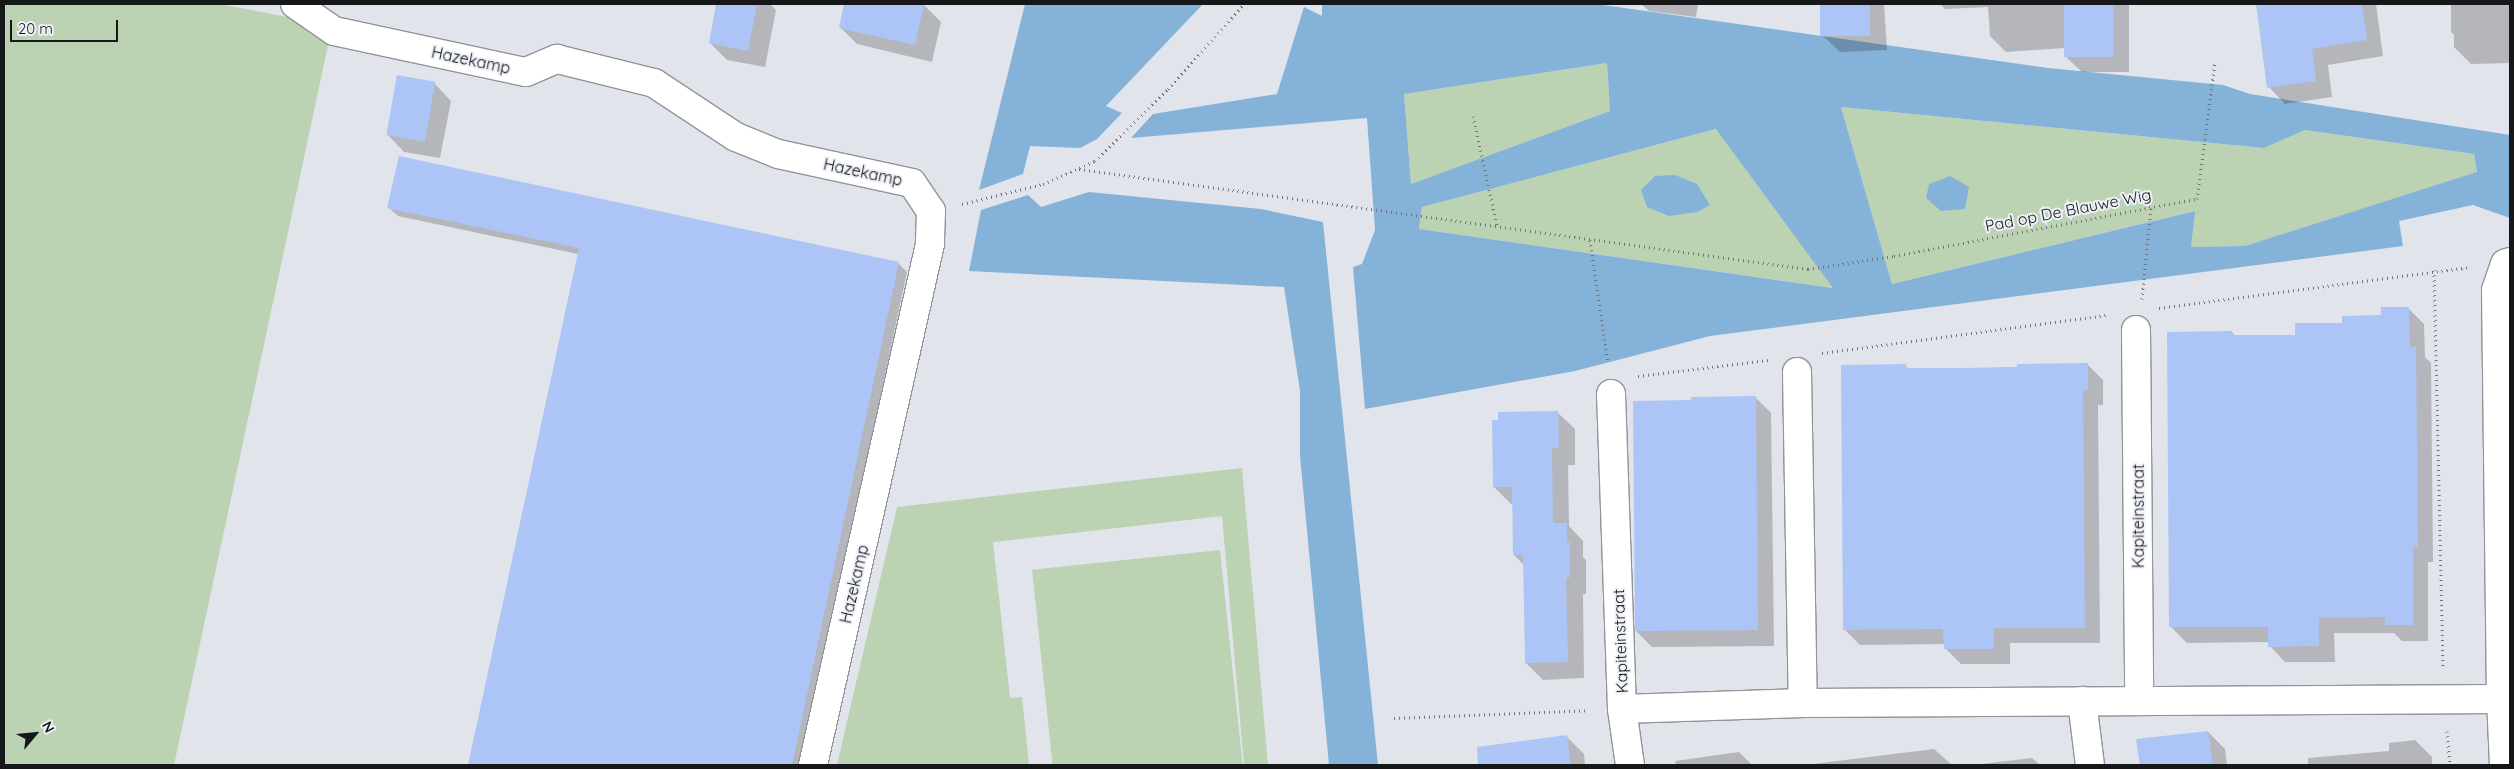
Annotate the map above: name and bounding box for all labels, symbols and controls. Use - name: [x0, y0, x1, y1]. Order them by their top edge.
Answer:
- scale bar: [12, 10, 120, 42]
- text: 20 m: [18, 19, 53, 38]
- street label: Hazekamp: [430, 42, 512, 78]
- street label: Hazekamp: [822, 154, 904, 190]
- street label: Pad op De Blauwe Wig: [1983, 184, 2153, 236]
- street label: Kapiteinstraat: [2128, 464, 2148, 568]
- street label: Hazekamp: [836, 543, 872, 625]
- street label: Kapiteinstraat: [1609, 588, 1631, 694]
- north arrow: [10, 709, 60, 759]
- text: N: [38, 718, 59, 736]

